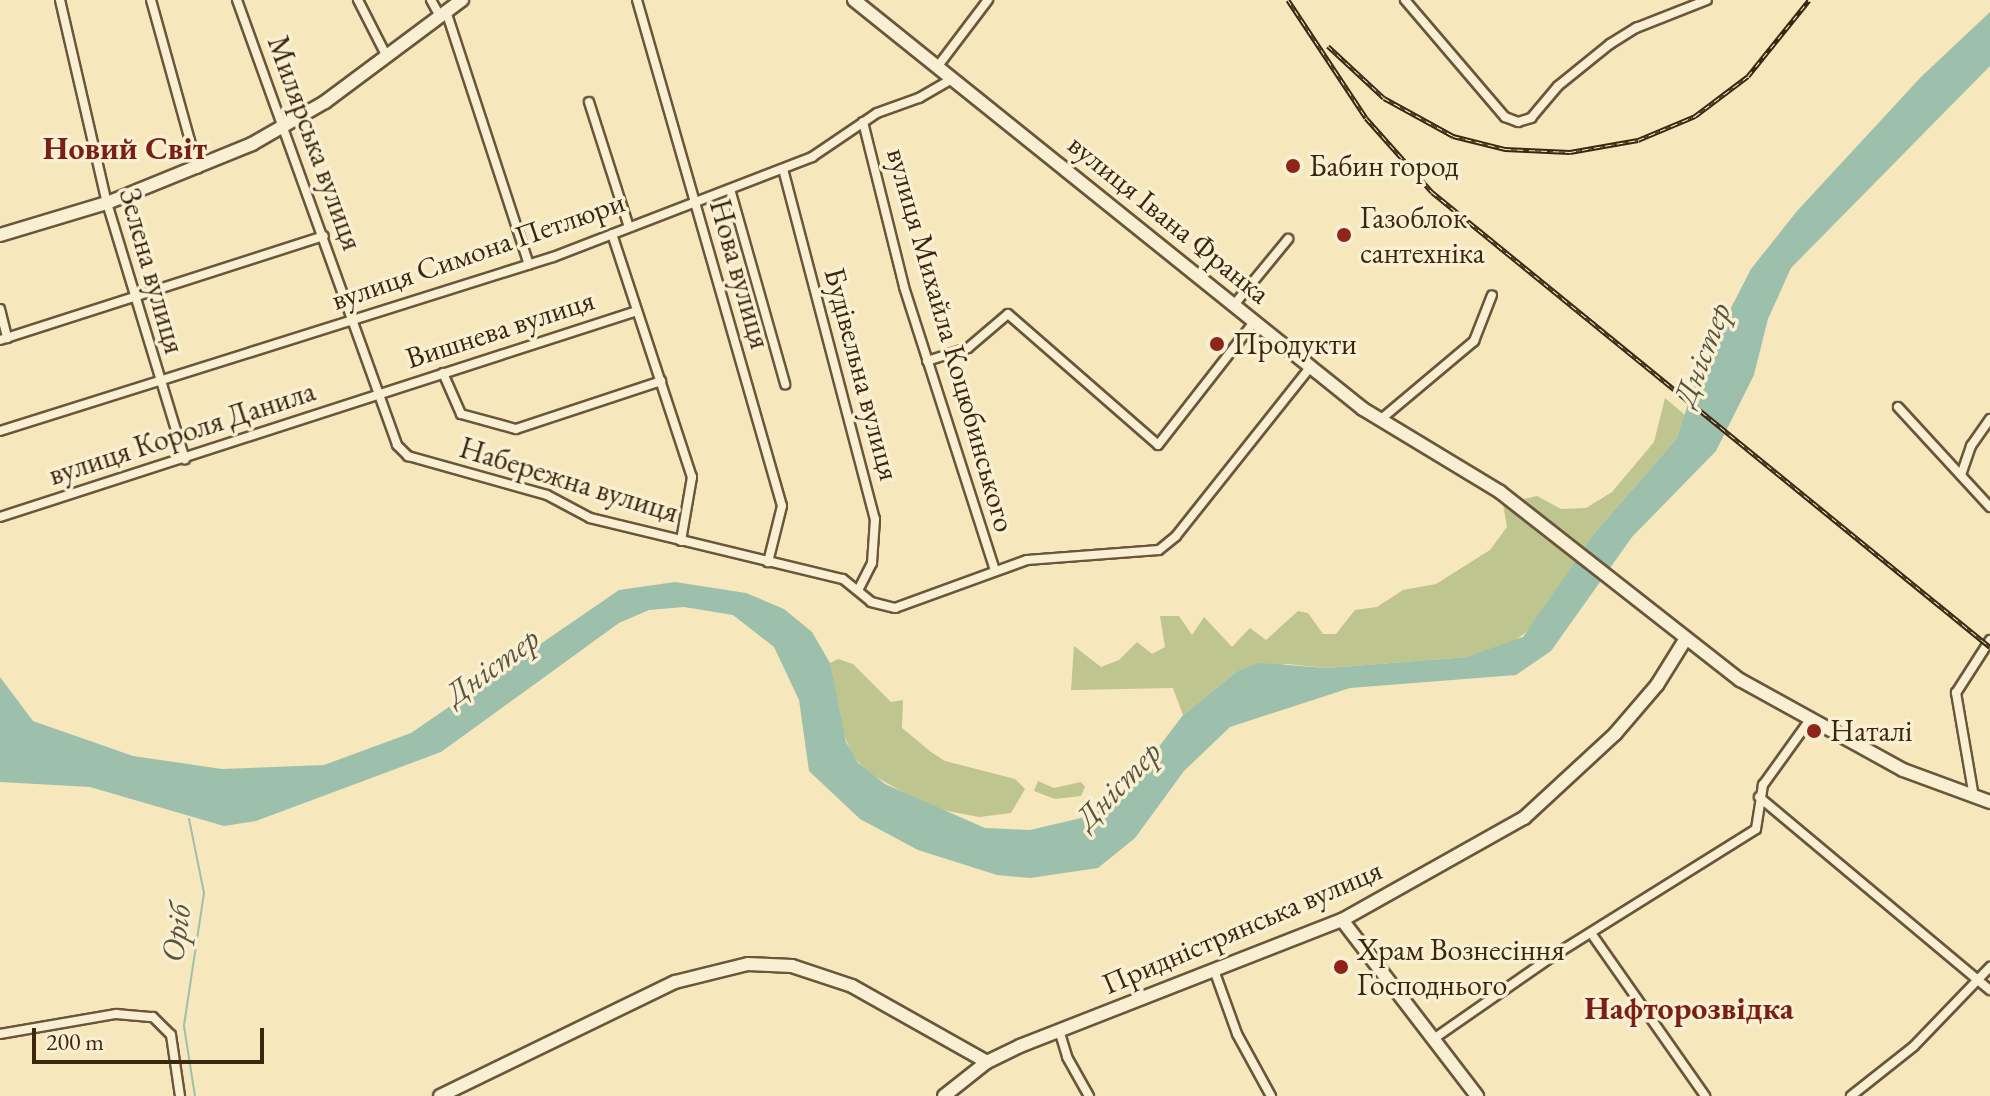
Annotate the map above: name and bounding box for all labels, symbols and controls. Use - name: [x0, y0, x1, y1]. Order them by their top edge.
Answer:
- street label: Милярська вулиця: [260, 31, 370, 255]
- street label: вулиця Івана Франка: [1061, 126, 1277, 312]
- district label: Новий Світ: [43, 129, 207, 167]
- street label: вулиця Михайла Коцюбинського: [879, 144, 1023, 536]
- place label: Бабин город: [1309, 148, 1459, 184]
- marker: Бабин город: [1284, 157, 1302, 175]
- street label: Зелена вулиця: [111, 184, 193, 358]
- street label: вулиця Симона Петлюри: [327, 184, 629, 318]
- street label: Нова вулиця: [702, 195, 778, 353]
- place label: Газоблок сантехніка: [1360, 200, 1485, 270]
- marker: Газоблок сантехніка: [1335, 226, 1353, 244]
- street label: Будівельна вулиця: [816, 264, 908, 484]
- street label: Вишнева вулиця: [401, 282, 599, 376]
- water label: Дністер: [1665, 297, 1739, 411]
- place label: Продукти: [1233, 326, 1357, 362]
- marker: Продукти: [1208, 335, 1226, 353]
- street label: вулиця Короля Данила: [44, 373, 320, 493]
- street label: Набережна вулиця: [455, 430, 683, 530]
- water label: Дністер: [438, 619, 546, 713]
- place label: Наталi: [1830, 713, 1912, 749]
- marker: Наталi: [1805, 722, 1823, 740]
- water label: Дністер: [1067, 733, 1169, 837]
- street label: Придністрянська вулиця: [1097, 852, 1387, 1002]
- water label: Оріб: [153, 901, 199, 965]
- place label: Храм Вознесіння Господнього: [1357, 932, 1565, 1002]
- marker: Храм Вознесіння Господнього: [1332, 958, 1350, 976]
- district label: Нафторозвідка: [1584, 989, 1794, 1027]
- scale bar: [36, 1012, 268, 1062]
- text: 200 m: [46, 1026, 104, 1057]

